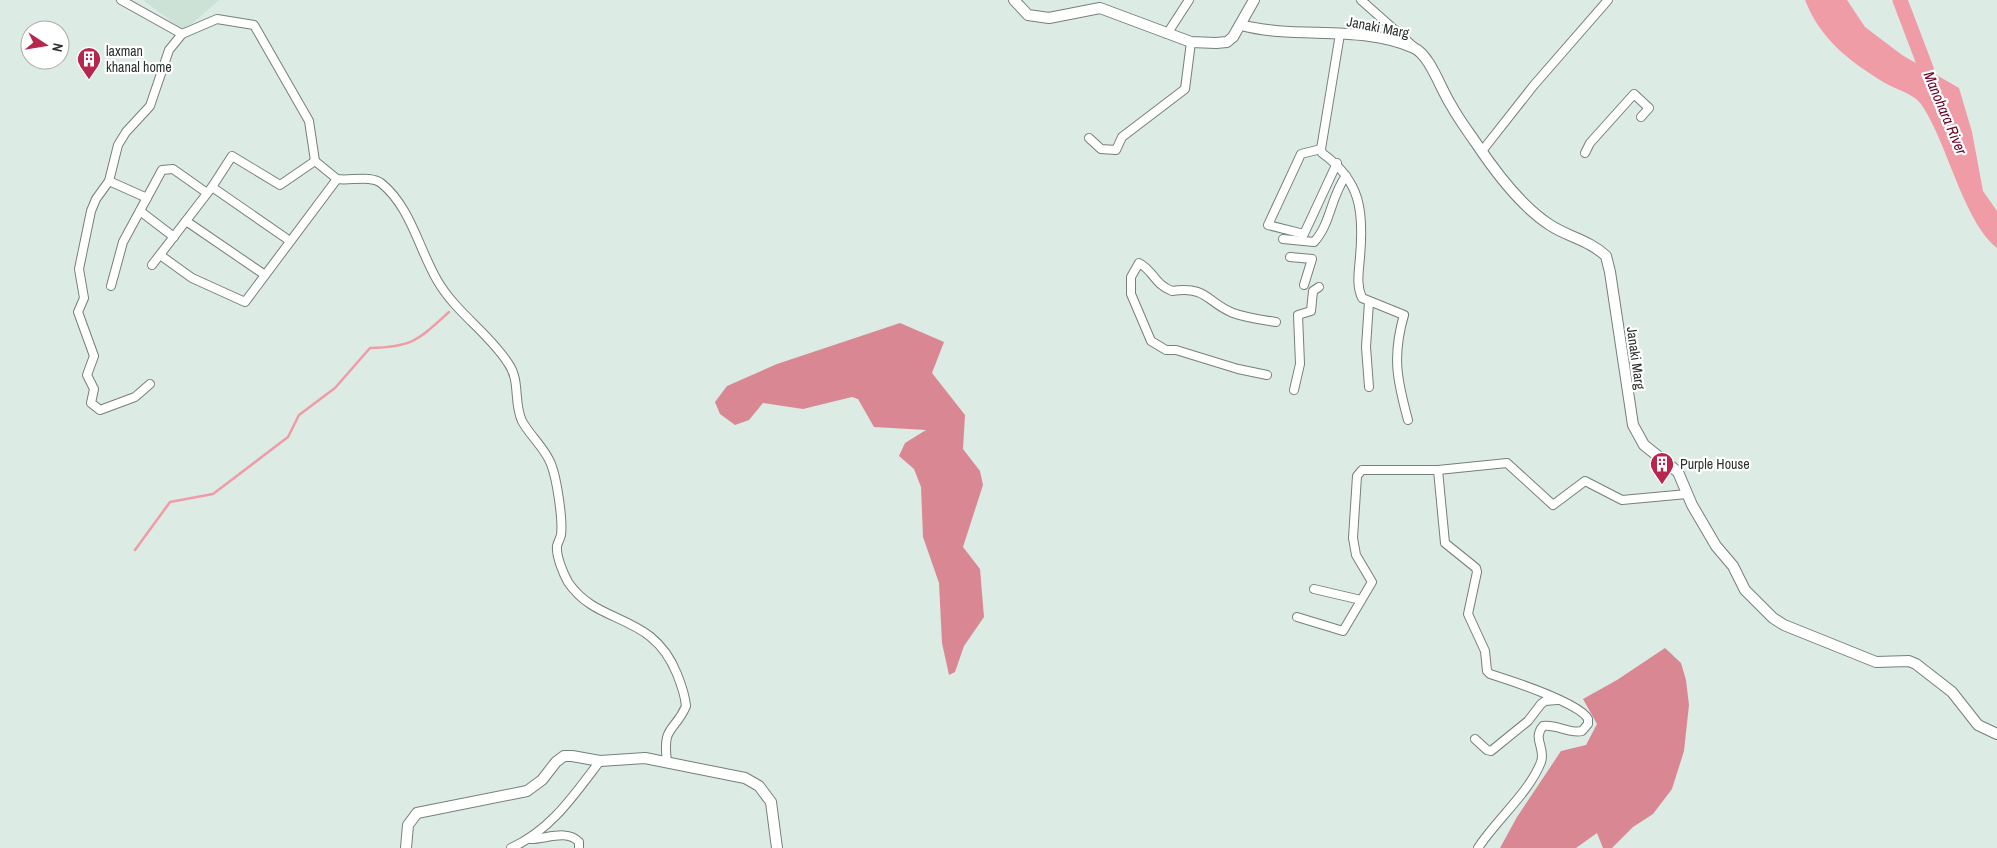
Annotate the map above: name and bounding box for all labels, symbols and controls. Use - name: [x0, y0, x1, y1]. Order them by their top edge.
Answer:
- street label: Janaki Marg: [1345, 12, 1411, 42]
- north arrow: [20, 20, 70, 70]
- text: N: [48, 42, 67, 54]
- place label: laxman khanal home: [106, 42, 172, 76]
- building icon: laxman khanal home: [76, 46, 102, 80]
- water label: Manohara River: [1919, 68, 1973, 158]
- street label: Janaki Marg: [1623, 325, 1649, 391]
- building icon: Purple House: [1649, 451, 1675, 485]
- place label: Purple House: [1680, 455, 1750, 473]

